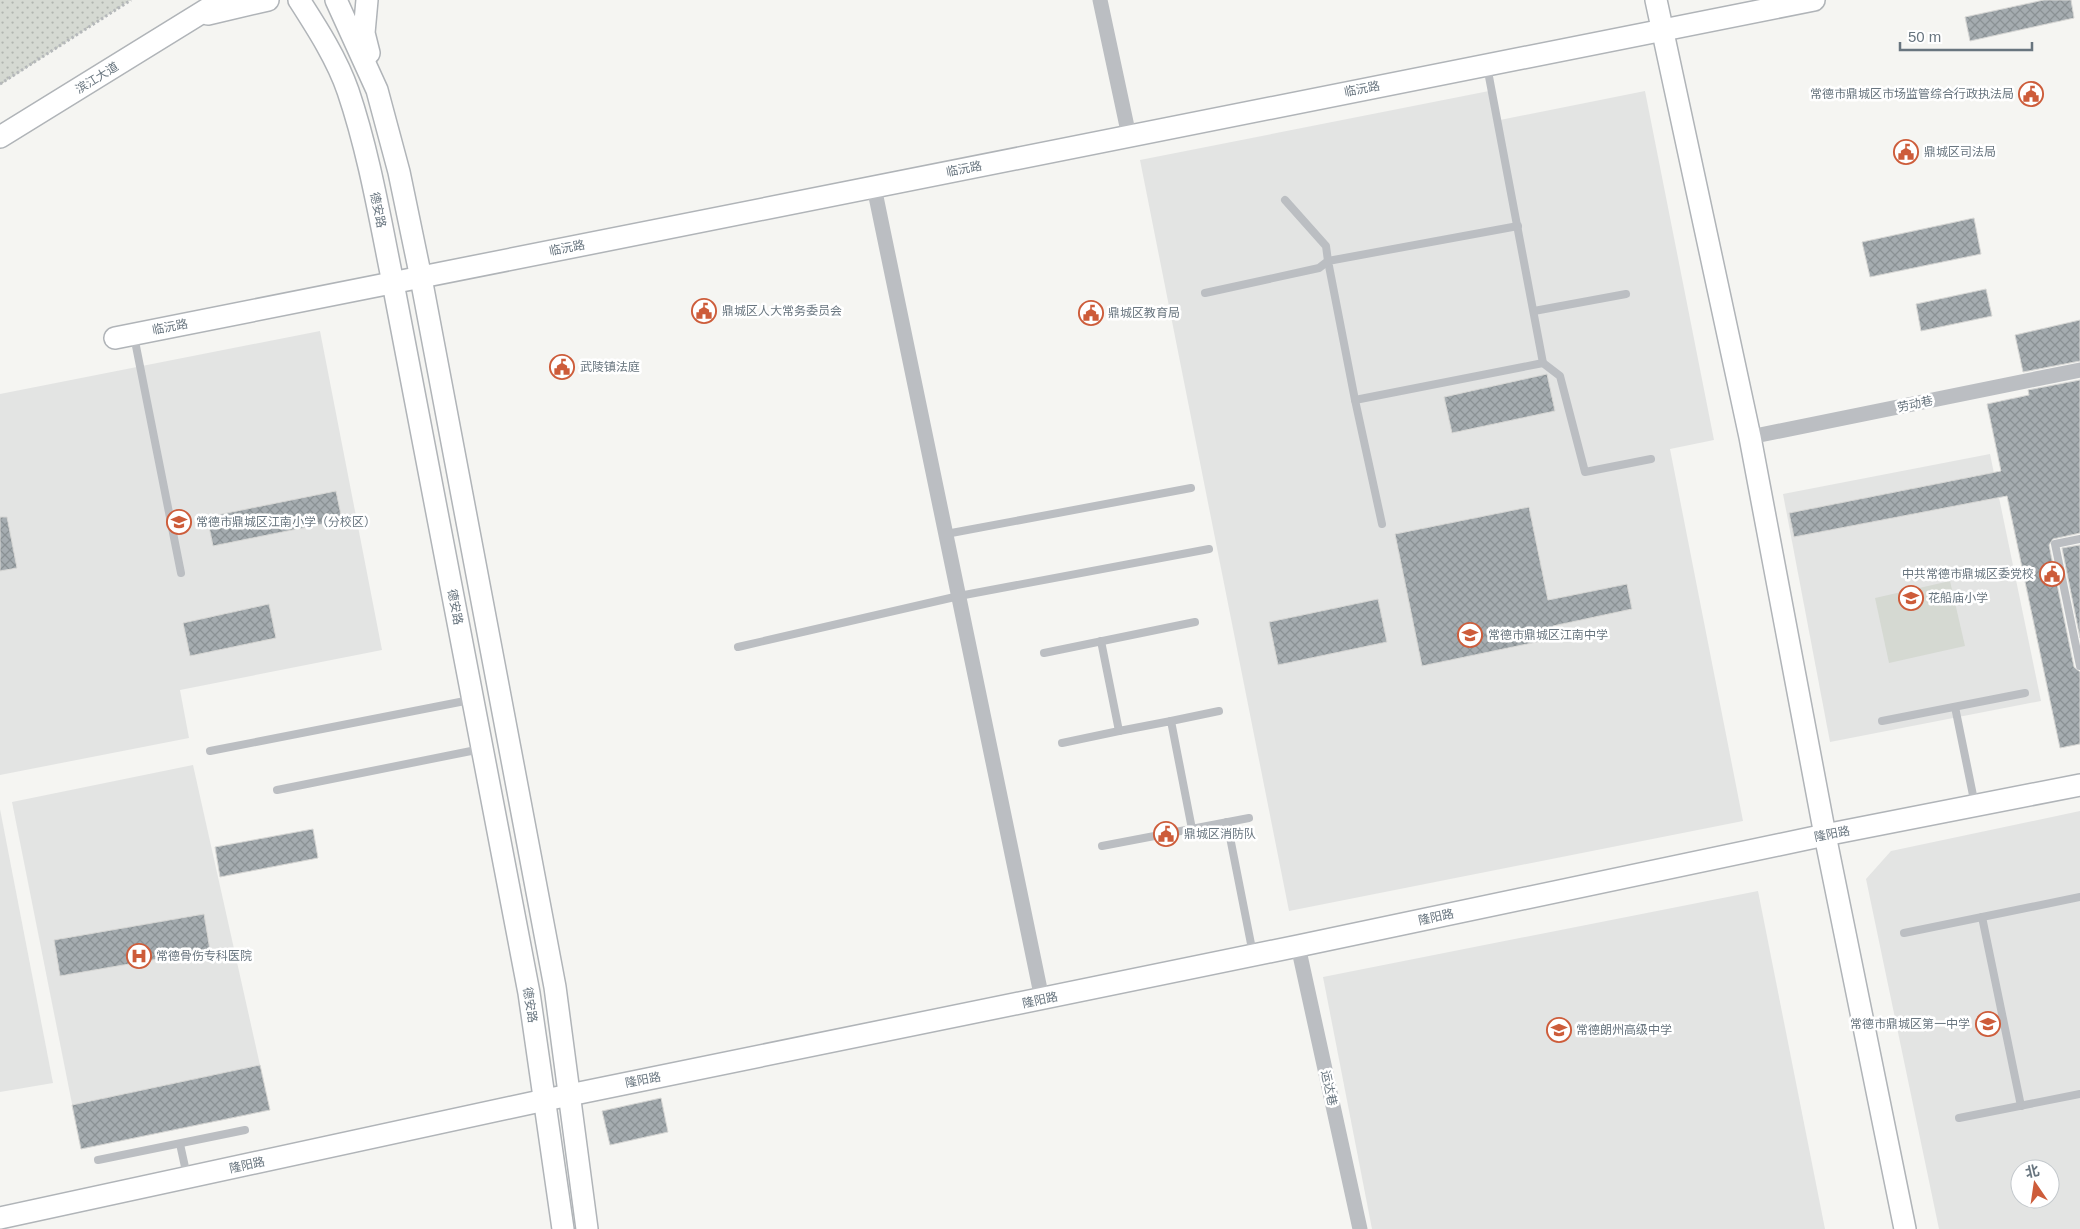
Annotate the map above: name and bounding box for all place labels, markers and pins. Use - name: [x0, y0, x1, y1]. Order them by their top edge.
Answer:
- public building icon: 常德市鼎城区市场监管综合行政执法局: [2018, 81, 2044, 107]
- place label: 常德市鼎城区市场监管综合行政执法局: [1810, 87, 2014, 101]
- public building icon: 鼎城区司法局: [1893, 139, 1919, 165]
- place label: 鼎城区司法局: [1924, 145, 1996, 159]
- public building icon: 鼎城区人大常务委员会: [691, 298, 717, 324]
- public building icon: 鼎城区教育局: [1078, 300, 1104, 326]
- place label: 鼎城区人大常务委员会: [722, 304, 842, 318]
- place label: 鼎城区教育局: [1108, 306, 1180, 320]
- public building icon: 武陵镇法庭: [549, 354, 575, 380]
- place label: 武陵镇法庭: [580, 360, 640, 374]
- school or university icon: 常德市鼎城区江南小学（分校区）: [166, 509, 192, 535]
- place label: 常德市鼎城区江南小学（分校区）: [196, 515, 376, 529]
- public building icon: 中共常德市鼎城区委党校: [2039, 561, 2065, 587]
- place label: 中共常德市鼎城区委党校: [1902, 567, 2034, 581]
- school or university icon: 花船庙小学: [1898, 585, 1924, 611]
- place label: 花船庙小学: [1928, 591, 1988, 605]
- school or university icon: 常德市鼎城区江南中学: [1457, 622, 1483, 648]
- place label: 常德市鼎城区江南中学: [1488, 628, 1608, 642]
- public building icon: 鼎城区消防队: [1153, 821, 1179, 847]
- place label: 鼎城区消防队: [1184, 827, 1256, 841]
- hospital icon: 常德骨伤专科医院: [126, 943, 152, 969]
- place label: 常德骨伤专科医院: [156, 949, 252, 963]
- school or university icon: 常德市鼎城区第一中学: [1975, 1011, 2001, 1037]
- school or university icon: 常德朗州高级中学: [1546, 1017, 1572, 1043]
- place label: 常德市鼎城区第一中学: [1850, 1017, 1970, 1031]
- place label: 常德朗州高级中学: [1576, 1023, 1672, 1037]

